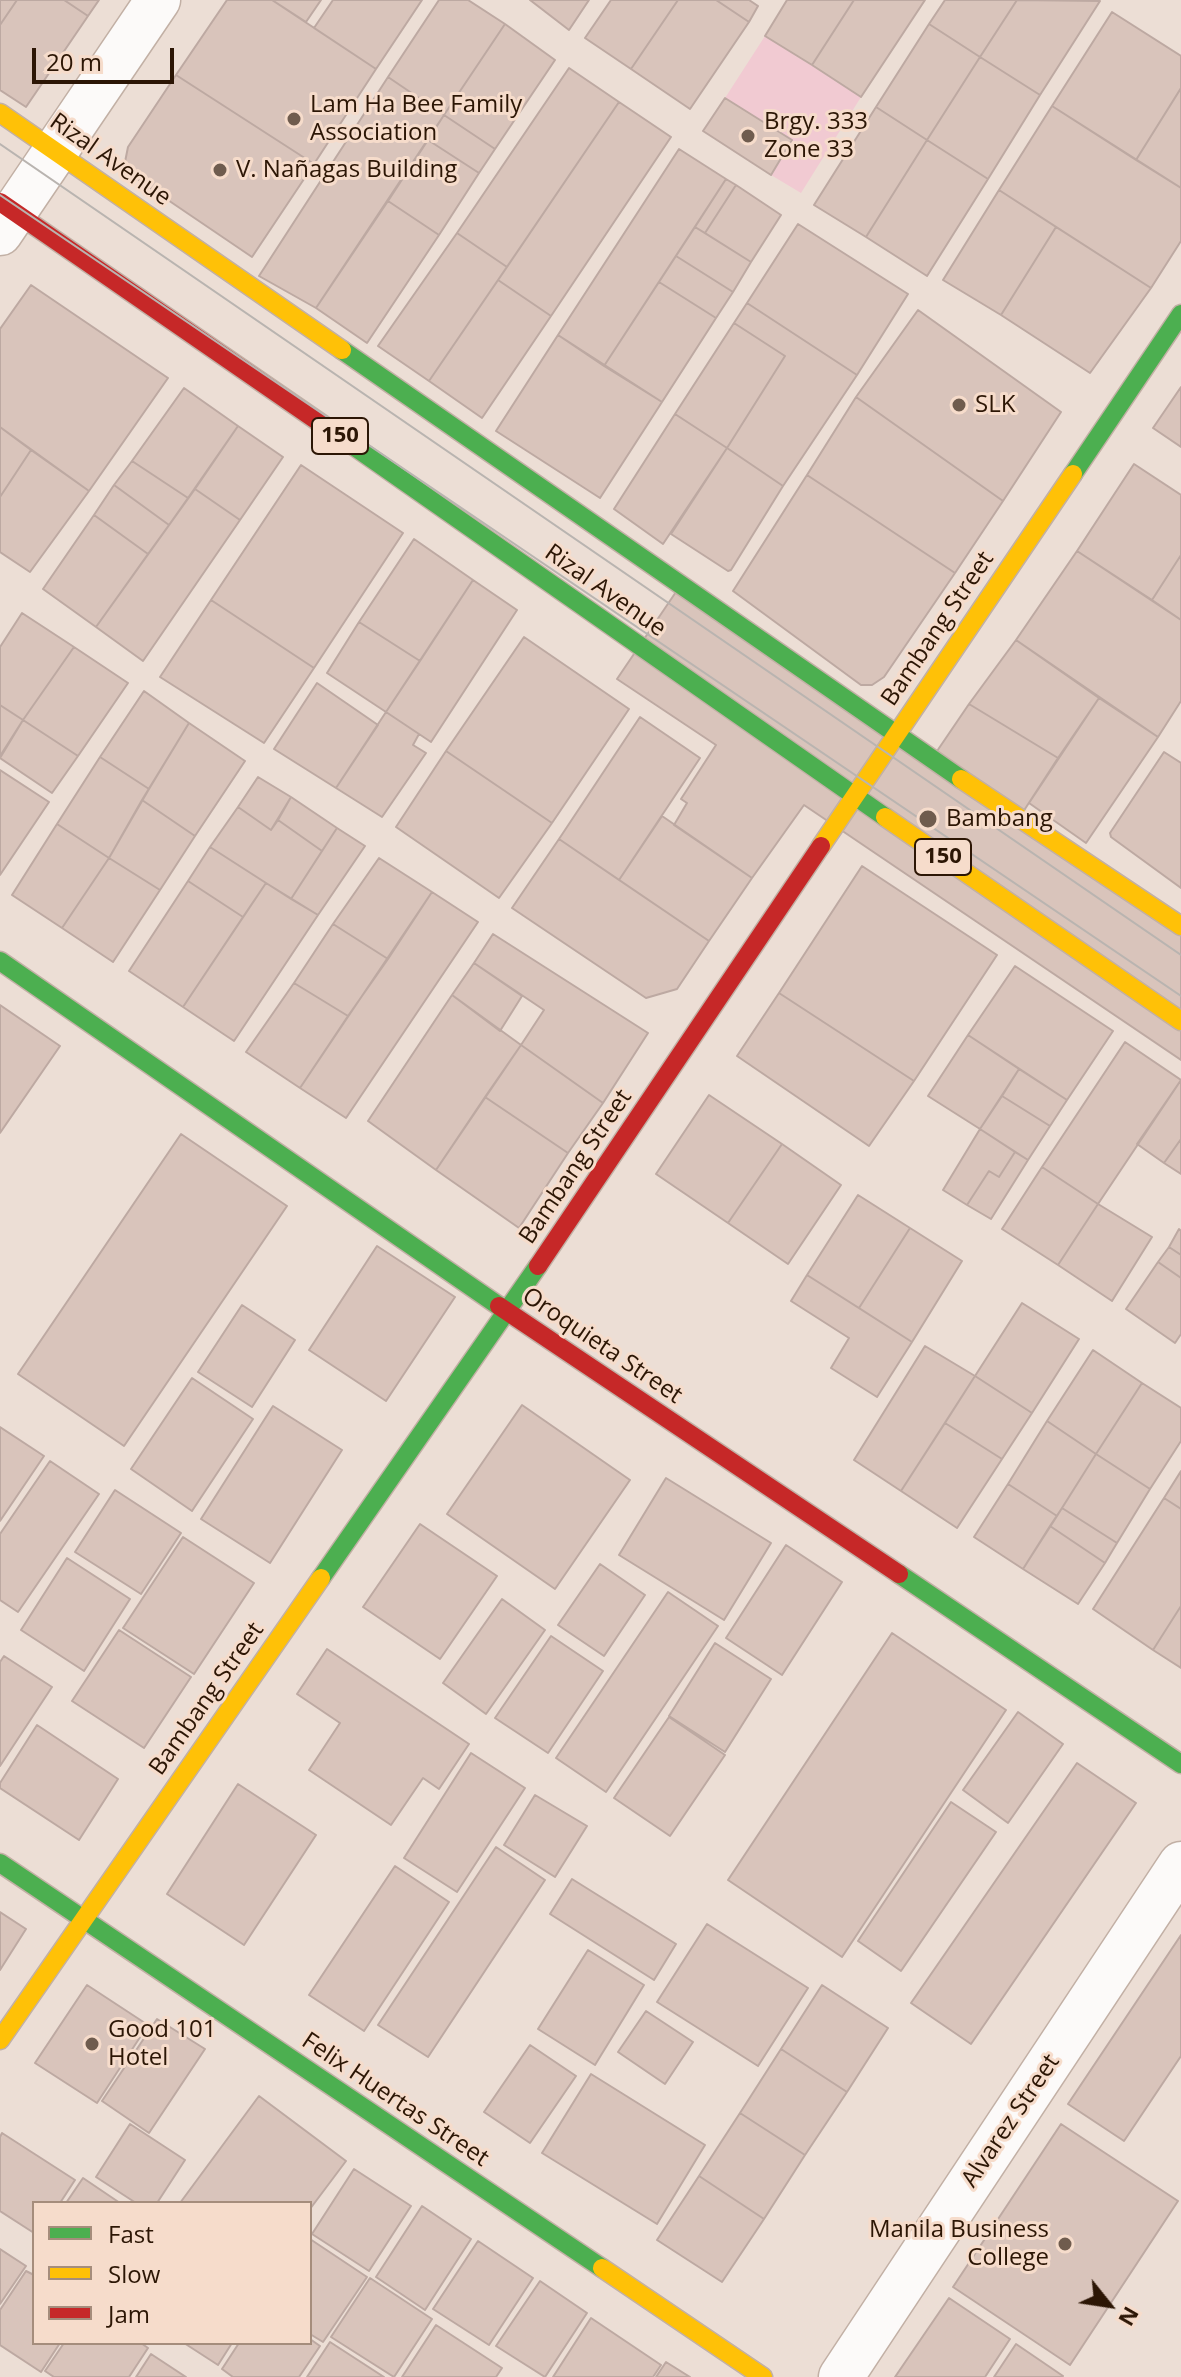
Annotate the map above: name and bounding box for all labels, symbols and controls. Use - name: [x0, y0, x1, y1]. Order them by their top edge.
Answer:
- scale bar: [36, 32, 178, 82]
- text: 20 m: [46, 45, 102, 78]
- place label: Lam Ha Bee Family Association: [310, 91, 522, 147]
- street label: Rizal Avenue: [44, 108, 176, 212]
- place label: Brgy. 333 Zone 33: [764, 108, 868, 164]
- marker: Lam Ha Bee Family Association: [285, 110, 303, 128]
- marker: Brgy. 333 Zone 33: [739, 127, 757, 145]
- place label: V. Nañagas Building: [236, 156, 457, 184]
- marker: V. Nañagas Building: [211, 161, 229, 179]
- place label: SLK: [975, 391, 1015, 419]
- marker: SLK: [950, 396, 968, 414]
- road number: 150: [312, 418, 368, 454]
- street label: Rizal Avenue: [539, 539, 671, 643]
- street label: Bambang Street: [876, 546, 1000, 712]
- place label: Bambang: [946, 805, 1053, 833]
- marker: Bambang: [917, 808, 939, 830]
- road number: 150: [915, 839, 971, 875]
- street label: Bambang Street: [514, 1084, 638, 1250]
- street label: Oroquieta Street: [516, 1282, 688, 1410]
- street label: Bambang Street: [144, 1617, 270, 1781]
- place label: Good 101 Hotel: [108, 2016, 216, 2072]
- street label: Felix Huertas Street: [296, 2027, 494, 2173]
- marker: Good 101 Hotel: [83, 2035, 101, 2053]
- street label: Alvarez Street: [956, 2049, 1066, 2193]
- legend: [32, 2201, 312, 2345]
- place label: Manila Business College: [869, 2216, 1049, 2272]
- text: Fast: [108, 2217, 154, 2250]
- marker: Manila Business College: [1056, 2235, 1074, 2253]
- text: Slow: [108, 2257, 160, 2290]
- north arrow: [1069, 2265, 1149, 2345]
- text: Jam: [108, 2297, 150, 2330]
- text: N: [1112, 2302, 1147, 2332]

